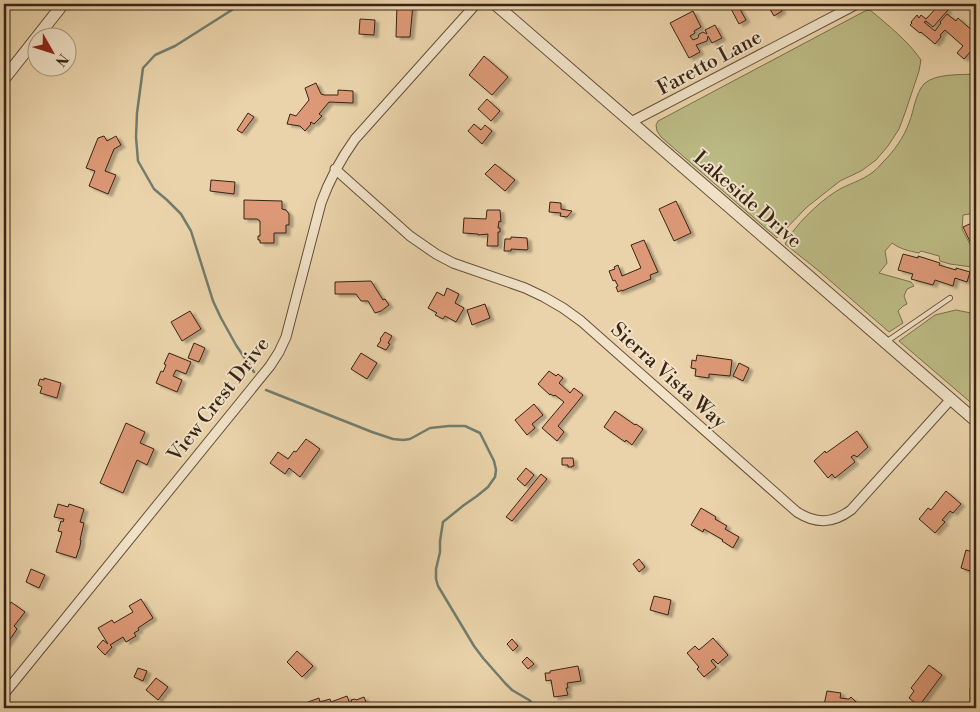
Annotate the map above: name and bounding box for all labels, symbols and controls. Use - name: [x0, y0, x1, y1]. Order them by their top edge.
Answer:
- street label: Faretto Lane: [653, 25, 766, 101]
- north arrow: [28, 28, 78, 78]
- text: N: [51, 50, 72, 70]
- street label: Lakeside Drive: [688, 146, 806, 254]
- street label: Sierra Vista Way: [605, 318, 731, 435]
- street label: View Crest Drive: [162, 333, 276, 468]

